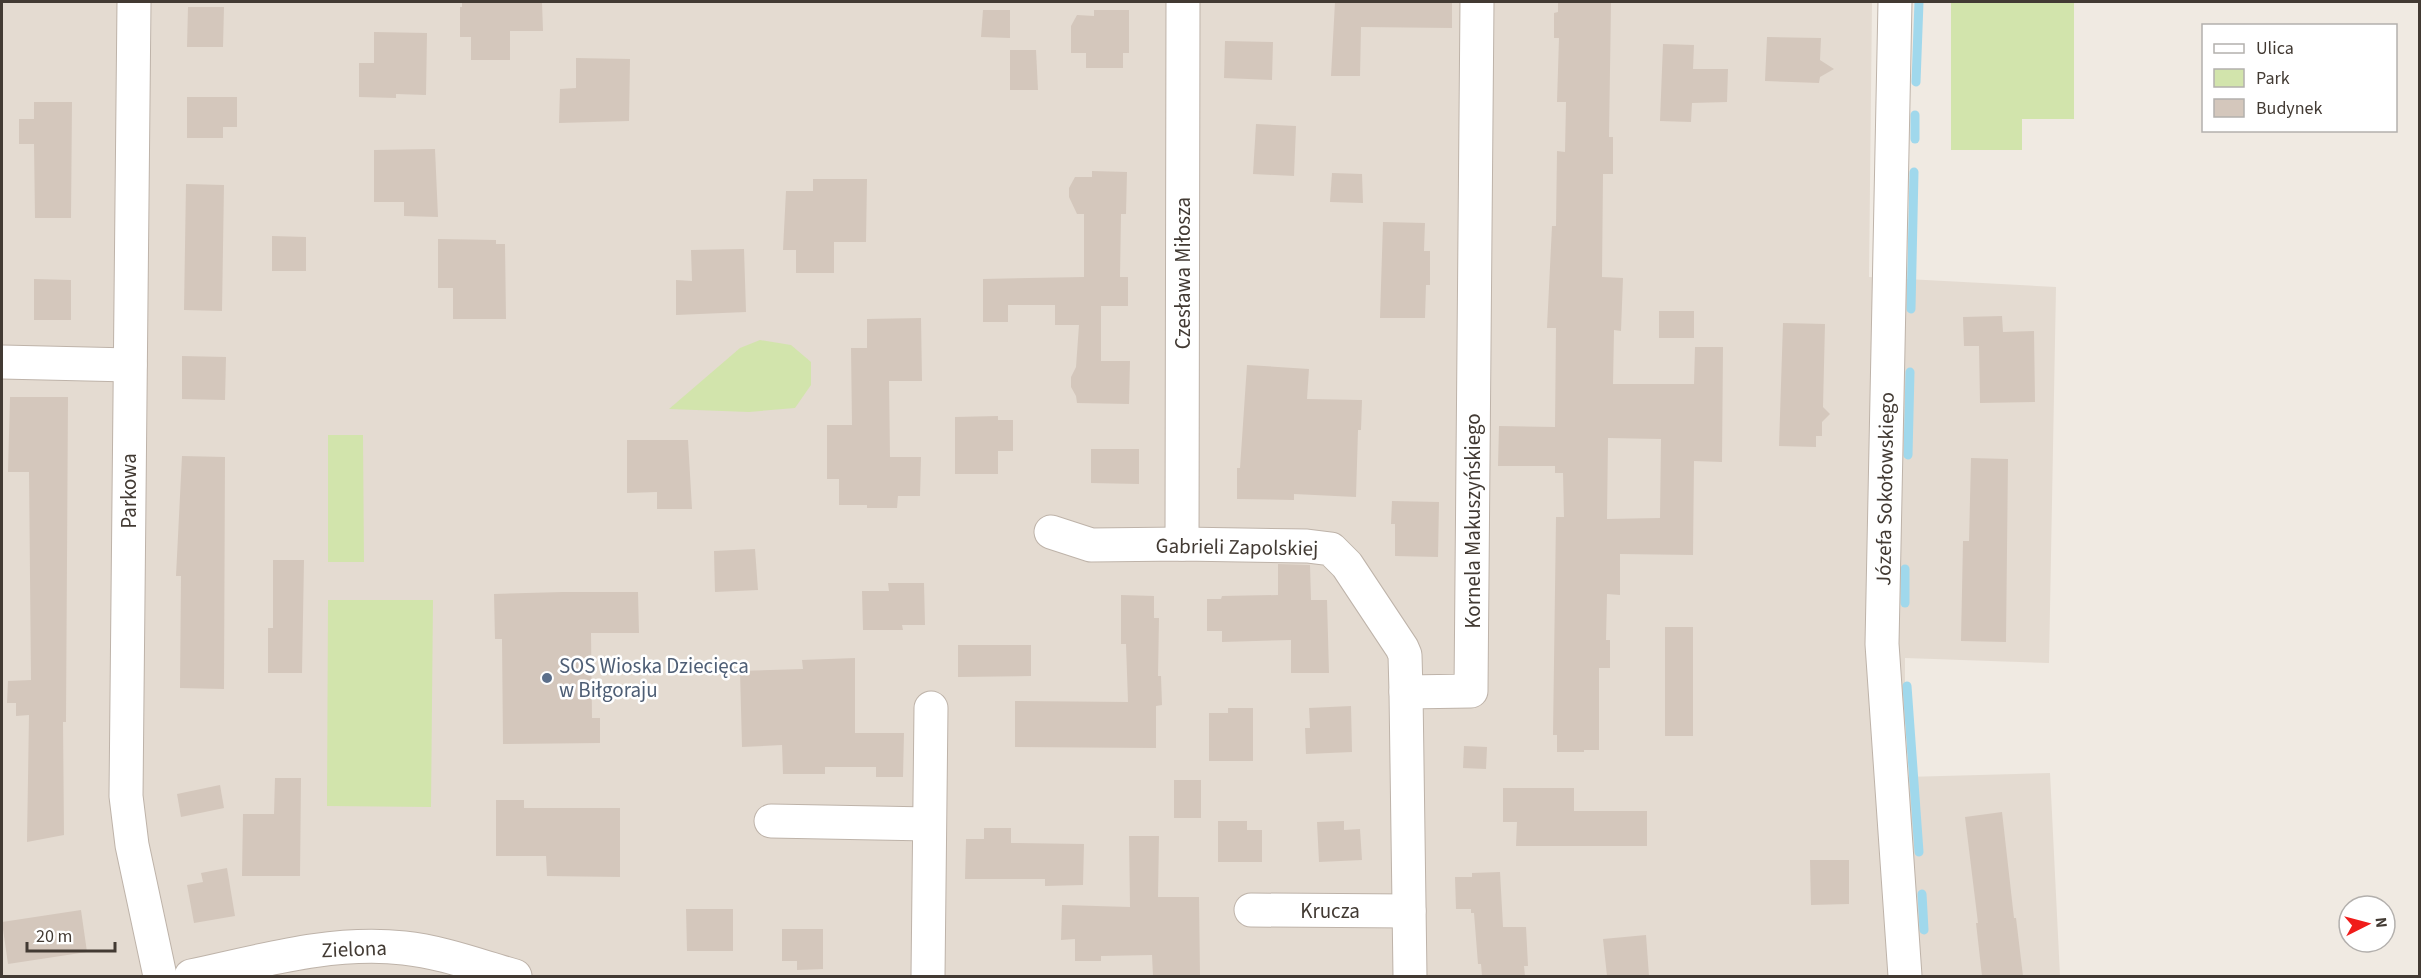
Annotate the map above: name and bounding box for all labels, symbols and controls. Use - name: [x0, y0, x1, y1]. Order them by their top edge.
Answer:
- legend: [2202, 24, 2397, 132]
- text: Ulica: [2256, 36, 2294, 61]
- text: Park: [2256, 66, 2290, 91]
- text: Budynek: [2256, 96, 2323, 121]
- street label: Czesława Miłosza: [1168, 197, 1198, 349]
- street label: Józefa Sokołowskiego: [1868, 392, 1902, 586]
- street label: Kornela Makuszyńskiego: [1458, 413, 1488, 629]
- street label: Parkowa: [114, 453, 144, 529]
- street label: Gabrieli Zapolskiej: [1155, 531, 1319, 563]
- place label: SOS Wioska Dziecięca w Biłgoraju: [559, 651, 749, 705]
- marker: SOS Wioska Dziecięca w Biłgoraju: [540, 671, 554, 685]
- north arrow: [2337, 894, 2397, 954]
- street label: Krucza: [1300, 896, 1360, 926]
- scale bar: [27, 915, 116, 953]
- text: N: [2369, 916, 2392, 929]
- text: 20 m: [36, 924, 72, 949]
- street label: Zielona: [321, 933, 387, 965]

